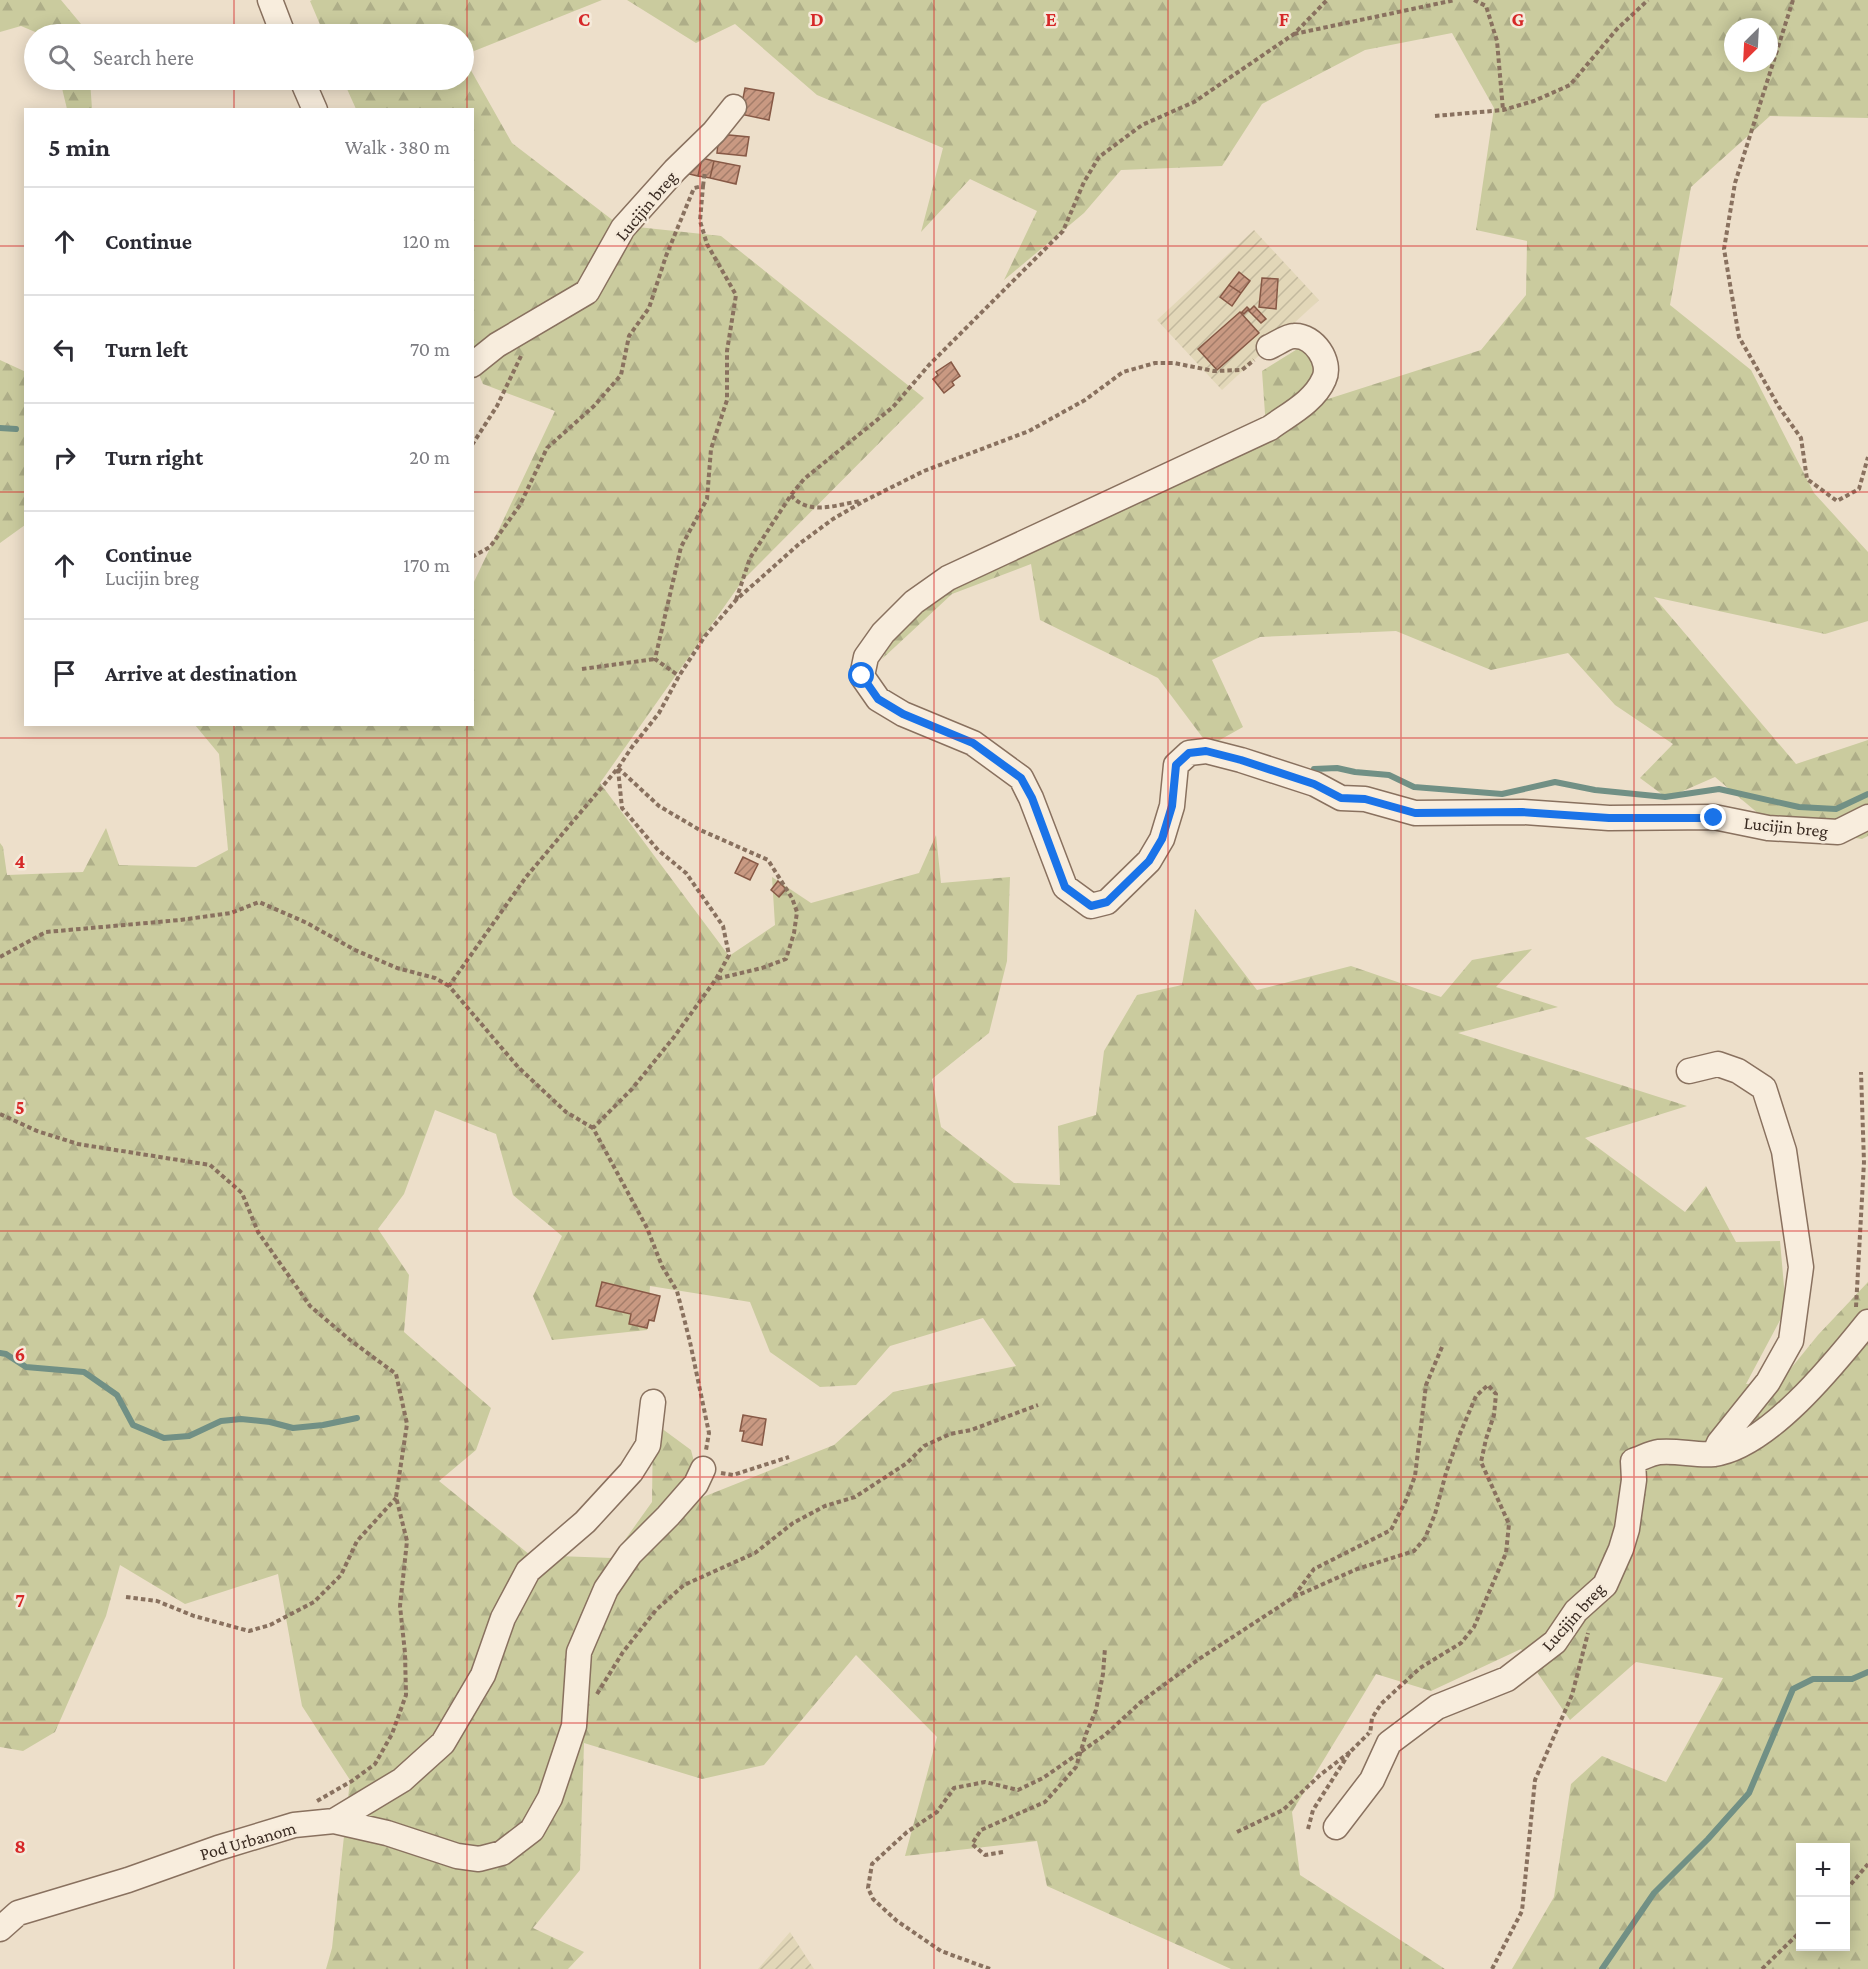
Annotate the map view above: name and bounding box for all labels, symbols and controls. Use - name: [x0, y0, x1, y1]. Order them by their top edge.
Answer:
- text: C: [578, 8, 590, 30]
- text: D: [810, 8, 824, 30]
- text: E: [1045, 8, 1057, 30]
- text: F: [1279, 8, 1290, 30]
- text: G: [1512, 8, 1525, 30]
- north arrow: [1724, 18, 1778, 72]
- search box: [24, 24, 474, 90]
- icon: search: [45, 41, 78, 74]
- text: Search here: [93, 45, 194, 70]
- text: 5 min: [48, 133, 110, 162]
- text: Walk · 380 m: [345, 136, 450, 158]
- street label: Lucijin breg: [611, 167, 682, 245]
- icon: ahead: [48, 225, 81, 258]
- text: Continue: [105, 229, 192, 254]
- text: 120 m: [403, 230, 450, 252]
- icon: left: [48, 333, 81, 366]
- text: Turn left: [105, 337, 188, 362]
- text: 70 m: [410, 338, 450, 360]
- icon: right: [48, 441, 81, 474]
- text: Turn right: [105, 445, 203, 470]
- text: 20 m: [409, 446, 450, 468]
- text: Continue: [105, 542, 192, 567]
- icon: ahead: [48, 549, 81, 582]
- text: 170 m: [403, 554, 450, 576]
- text: Lucijin breg: [105, 567, 199, 589]
- icon: arrive: [48, 657, 81, 690]
- text: Arrive at destination: [105, 661, 297, 686]
- route start: [848, 662, 874, 688]
- route end: [1700, 804, 1726, 830]
- street label: Lucijin breg: [1743, 813, 1829, 842]
- text: 4: [15, 850, 26, 872]
- text: 5: [15, 1096, 25, 1118]
- text: 6: [15, 1343, 25, 1365]
- street label: Lucijin breg: [1537, 1579, 1610, 1656]
- text: 7: [15, 1589, 25, 1611]
- street label: Pod Urbanom: [198, 1818, 299, 1864]
- text: 8: [14, 1835, 26, 1857]
- map controls: [1796, 1843, 1850, 1951]
- button: +: [1796, 1843, 1850, 1897]
- button: −: [1796, 1897, 1850, 1951]

